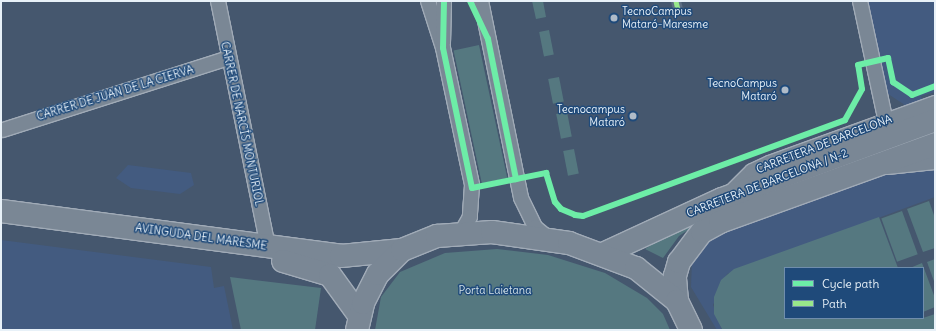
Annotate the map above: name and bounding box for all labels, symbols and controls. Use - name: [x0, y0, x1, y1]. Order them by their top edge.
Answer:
- place label: TecnoCampus Mataró-Maresme: [622, 5, 708, 31]
- marker: TecnoCampus Mataró-Maresme: [609, 13, 619, 23]
- street label: CARRER DE NARCÍS MONTURIOL: [218, 40, 266, 208]
- street label: CARRER DE JUAN DE LA CIERVA: [35, 63, 195, 123]
- place label: TecnoCampus Mataró: [707, 77, 777, 103]
- marker: TecnoCampus Mataró: [780, 85, 790, 95]
- place label: Tecnocampus Mataró: [557, 103, 625, 129]
- marker: Tecnocampus Mataró: [628, 111, 638, 121]
- street label: CARRETERA DE BARCELONA: [754, 112, 894, 176]
- street label: CARRETERA DE BARCELONA / N-2: [685, 146, 849, 220]
- street label: AVINGUDA DEL MARESME: [134, 221, 268, 253]
- legend: [784, 267, 924, 319]
- text: Cycle path: [822, 276, 879, 291]
- park label: Porta Laietana: [459, 283, 531, 297]
- text: Path: [822, 296, 847, 311]

